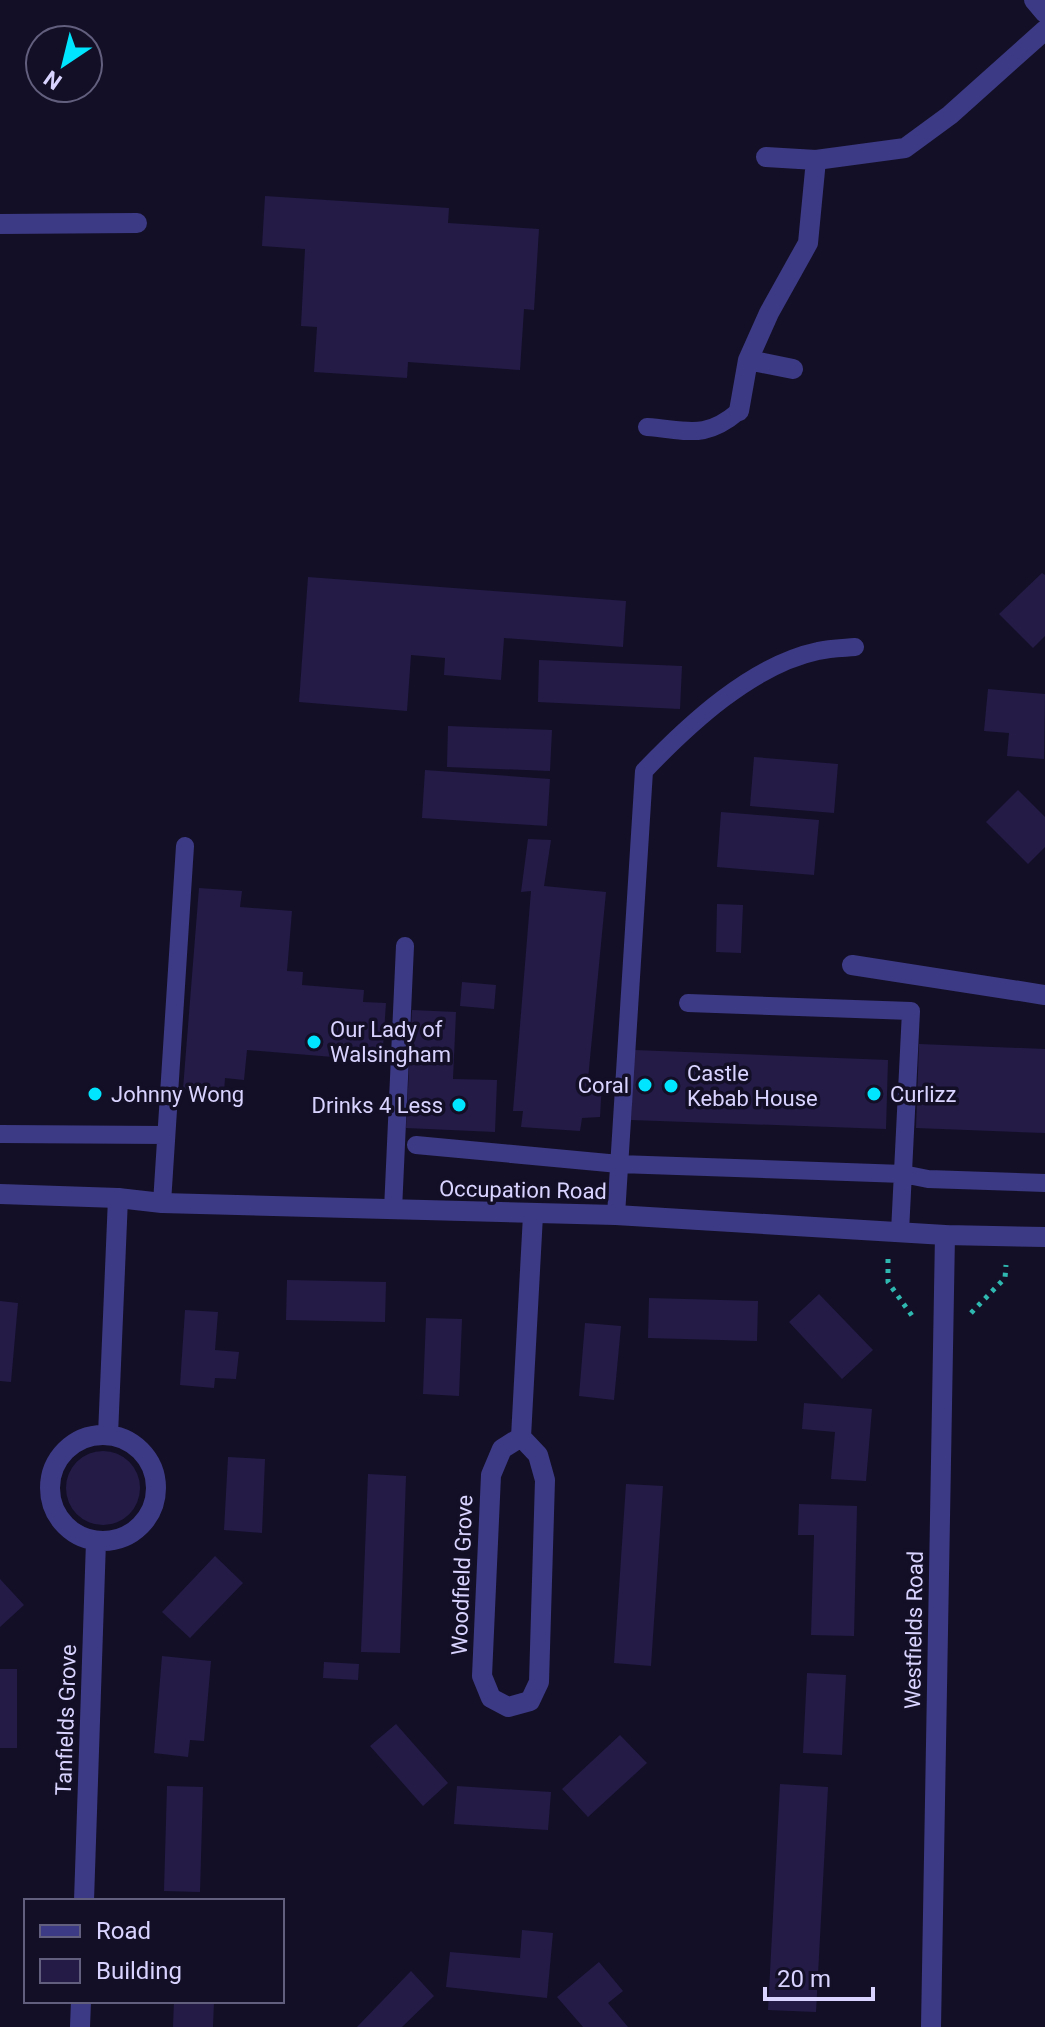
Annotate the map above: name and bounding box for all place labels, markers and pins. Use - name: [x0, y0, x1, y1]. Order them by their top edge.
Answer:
- place label: Our Lady of Walsingham: [330, 1017, 451, 1067]
- marker: Our Lady of Walsingham: [305, 1033, 323, 1051]
- place label: Castle Kebab House: [687, 1061, 818, 1111]
- place label: Coral: [578, 1073, 629, 1098]
- marker: Coral: [636, 1076, 654, 1094]
- marker: Castle Kebab House: [662, 1077, 680, 1095]
- place label: Johnny Wong: [111, 1082, 244, 1107]
- place label: Curlizz: [890, 1082, 957, 1107]
- marker: Johnny Wong: [86, 1085, 104, 1103]
- marker: Curlizz: [865, 1085, 883, 1103]
- place label: Drinks 4 Less: [312, 1093, 443, 1118]
- marker: Drinks 4 Less: [450, 1096, 468, 1114]

